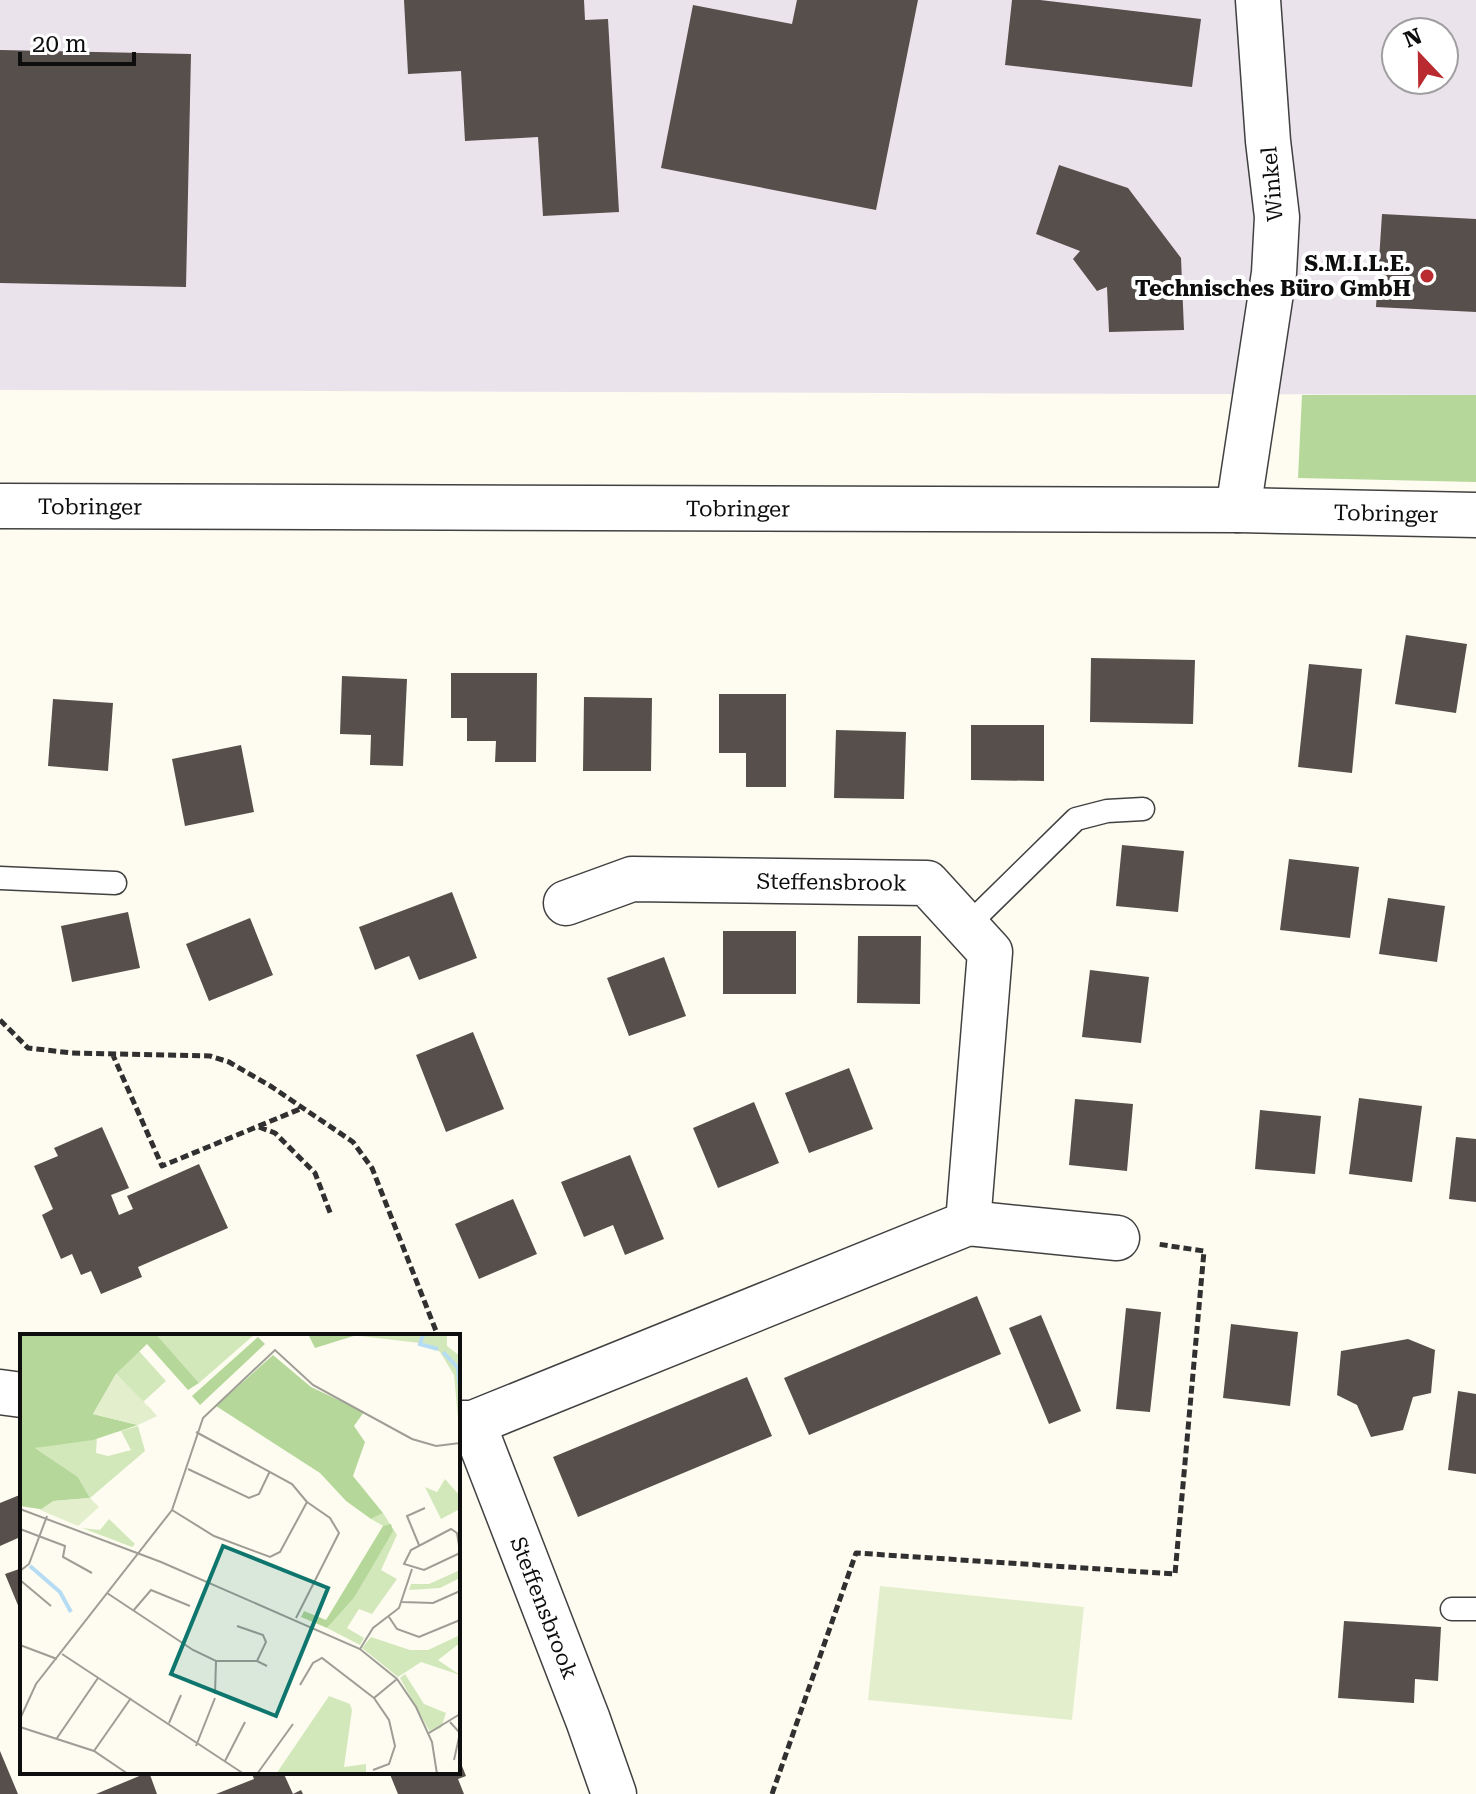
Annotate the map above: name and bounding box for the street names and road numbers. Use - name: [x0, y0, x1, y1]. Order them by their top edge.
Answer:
- street label: Winkel: [1256, 145, 1288, 223]
- street label: Tobringer: [38, 494, 142, 519]
- street label: Tobringer: [686, 496, 790, 521]
- street label: Tobringer: [1334, 500, 1438, 527]
- street label: Steffensbrook: [756, 868, 907, 895]
- street label: Steffensbrook: [506, 1533, 583, 1682]

